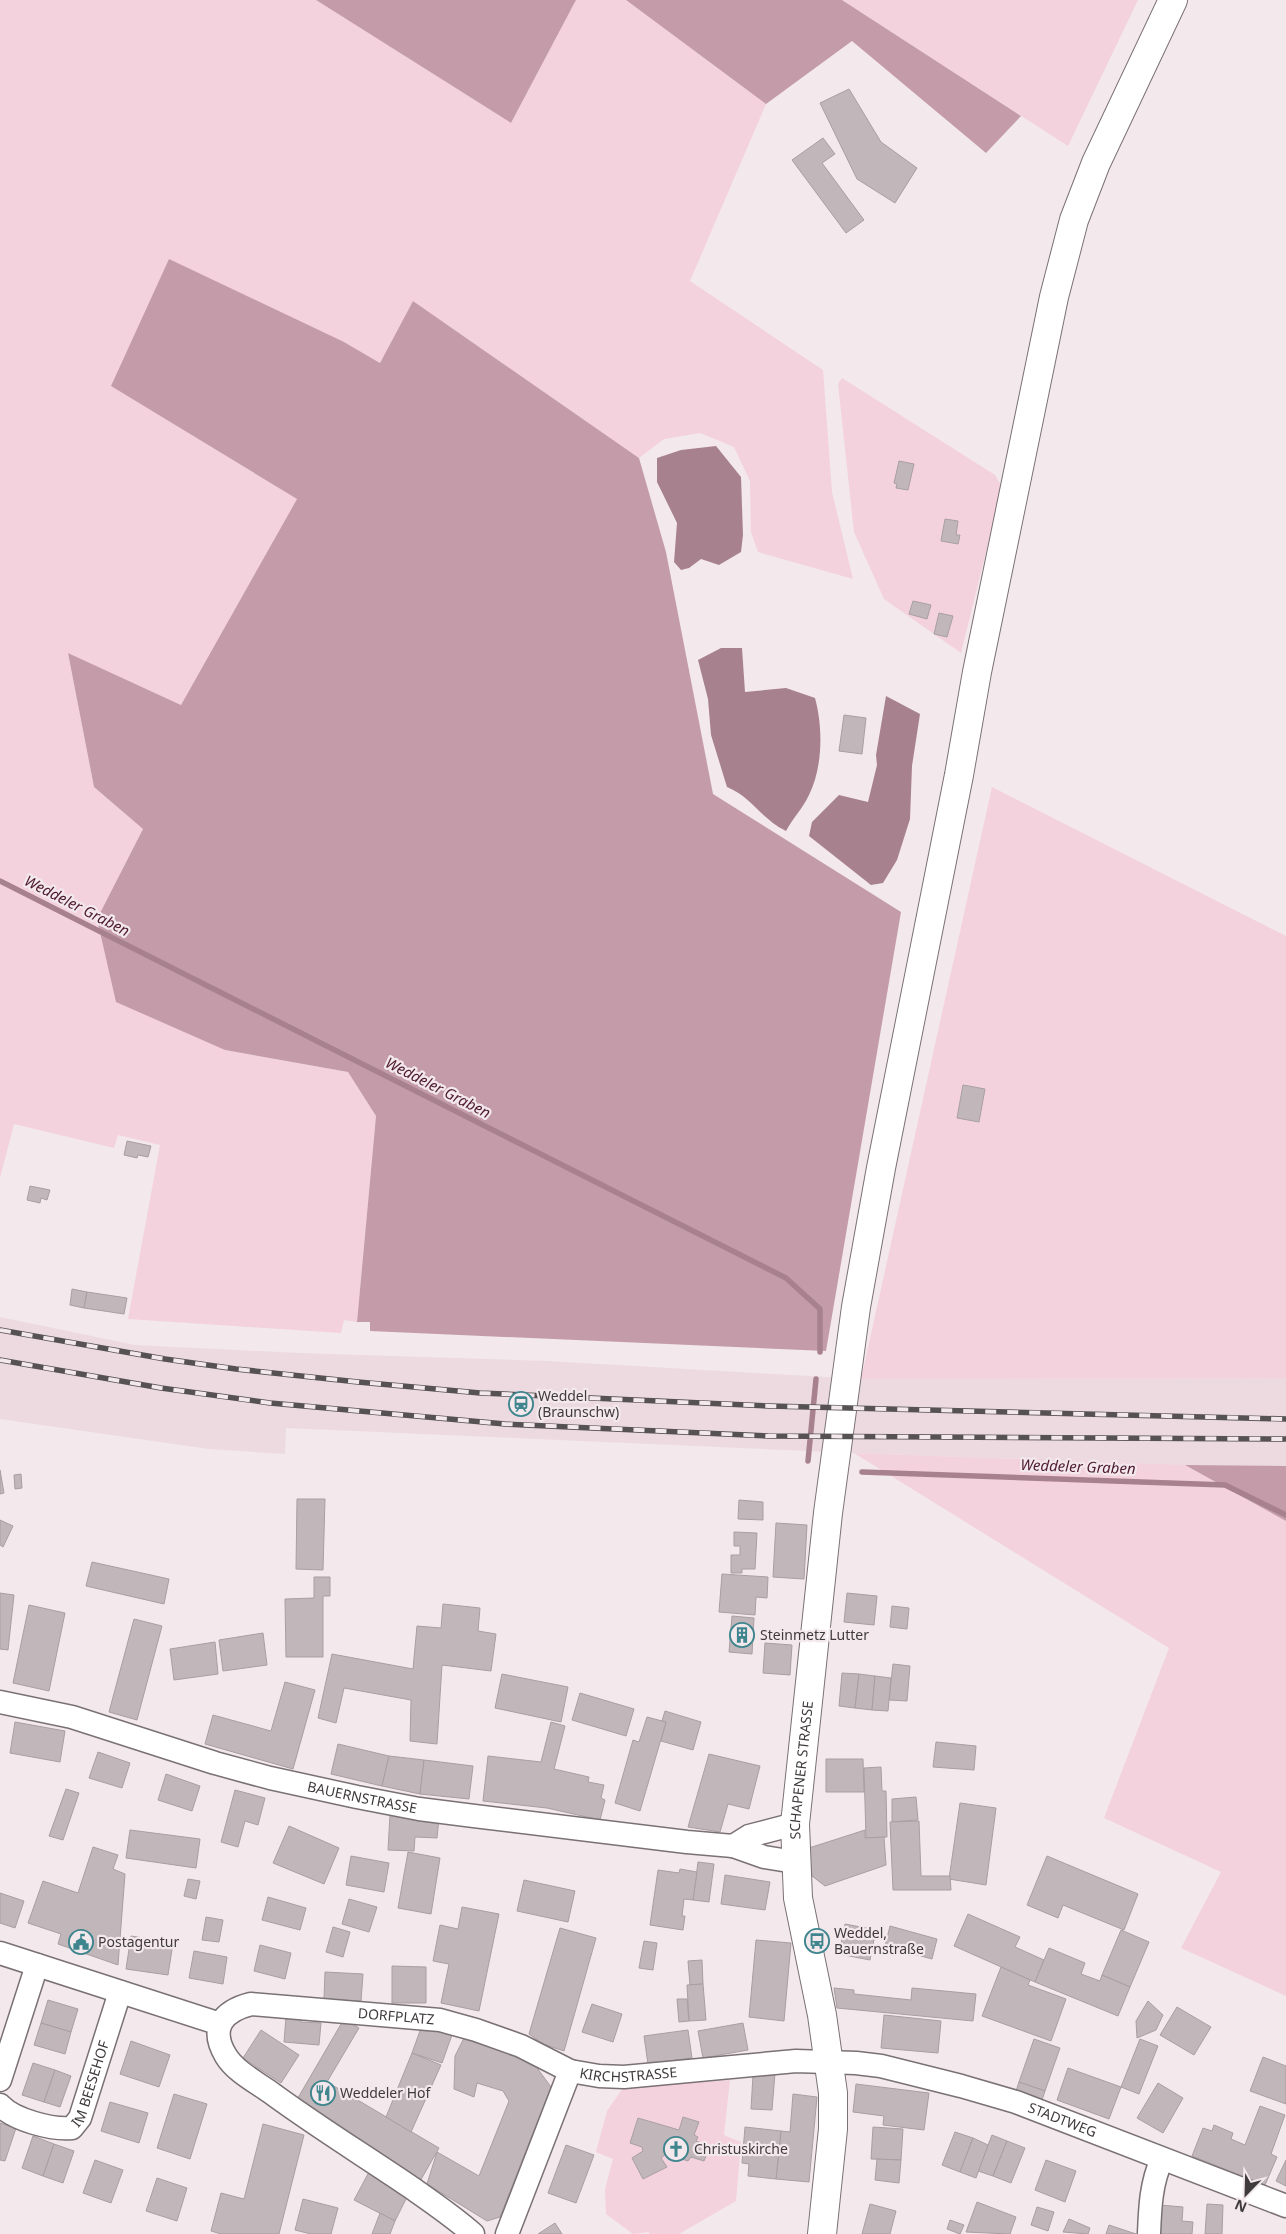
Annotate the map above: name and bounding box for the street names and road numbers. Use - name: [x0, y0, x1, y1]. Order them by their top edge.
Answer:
- street label: SCHAPENER STRASSE: [785, 1700, 817, 1840]
- street label: BAUERNSTRASSE: [306, 1776, 419, 1817]
- street label: DORFPLATZ: [357, 2003, 435, 2028]
- street label: IM BEESEHOF: [67, 2038, 113, 2131]
- street label: KIRCHSTRASSE: [578, 2062, 678, 2086]
- street label: STADTWEG: [1026, 2098, 1100, 2141]

